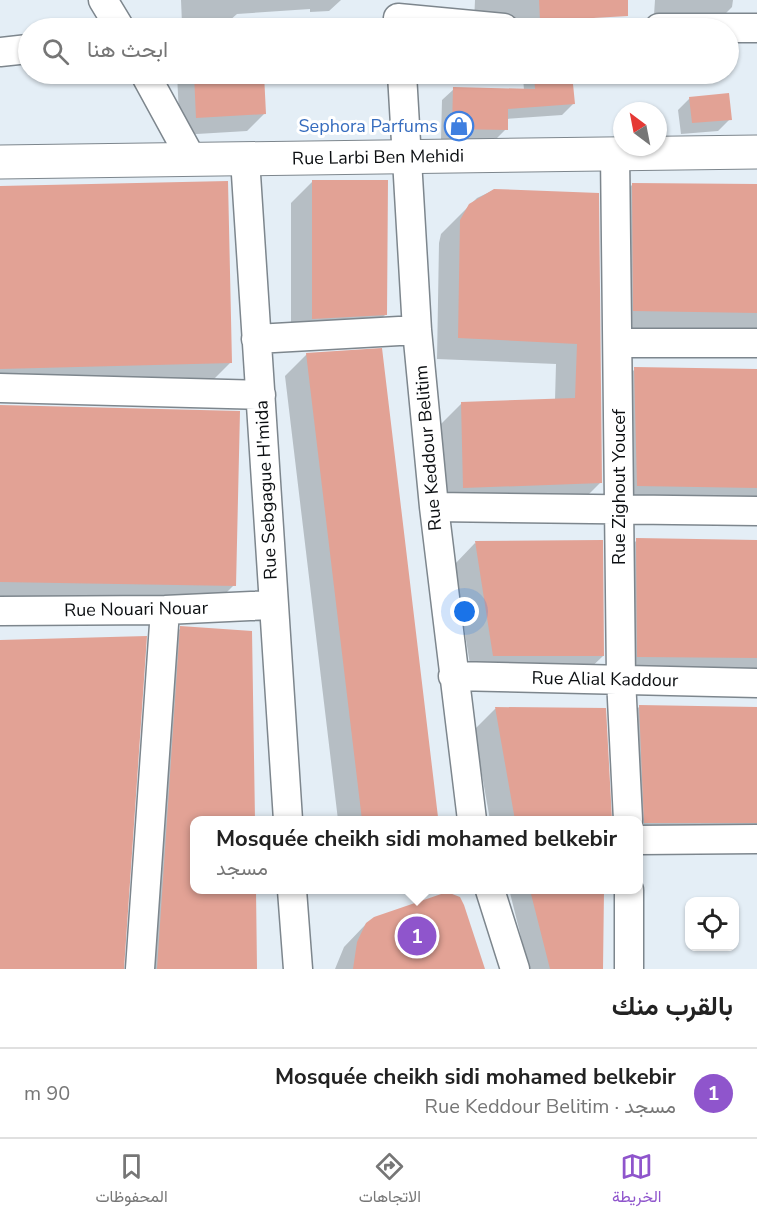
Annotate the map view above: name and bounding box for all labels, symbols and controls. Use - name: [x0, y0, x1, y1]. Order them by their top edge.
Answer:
- search box: [18, 18, 739, 84]
- icon: search: [39, 35, 72, 68]
- text: ابحث هنا: [87, 35, 168, 65]
- north arrow: [613, 102, 667, 156]
- shop icon: Sephora Parfums: [443, 110, 475, 142]
- place label: Sephora Parfums: [299, 114, 438, 138]
- street label: Rue Larbi Ben Mehidi: [292, 144, 464, 170]
- street label: Rue Keddour Belitim: [409, 364, 447, 532]
- street label: Rue Sebgague H'mida: [249, 400, 283, 580]
- street label: Rue Zighout Youcef: [607, 408, 631, 565]
- street label: Rue Nouari Nouar: [64, 596, 209, 622]
- your location: [450, 597, 479, 626]
- street label: Rue Alial Kaddour: [531, 666, 679, 692]
- popup: [190, 816, 643, 894]
- text: Mosquée cheikh sidi mohamed belkebir: [216, 824, 617, 854]
- text: مسجد: [216, 855, 268, 882]
- map controls: [685, 897, 739, 951]
- button: locate: [685, 897, 739, 951]
- pin: 1: [398, 914, 436, 958]
- text: بالقرب منك: [612, 989, 733, 1024]
- text: Mosquée cheikh sidi mohamed belkebir: [275, 1062, 676, 1092]
- text: 90 m: [24, 1080, 70, 1107]
- text: 1: [708, 1080, 720, 1107]
- text: مسجد · Rue Keddour Belitim: [425, 1093, 676, 1120]
- tab: المحفوظات: [96, 1150, 168, 1211]
- tab: الاتجاهات: [359, 1150, 421, 1211]
- tab: الخريطة: [612, 1150, 661, 1211]

